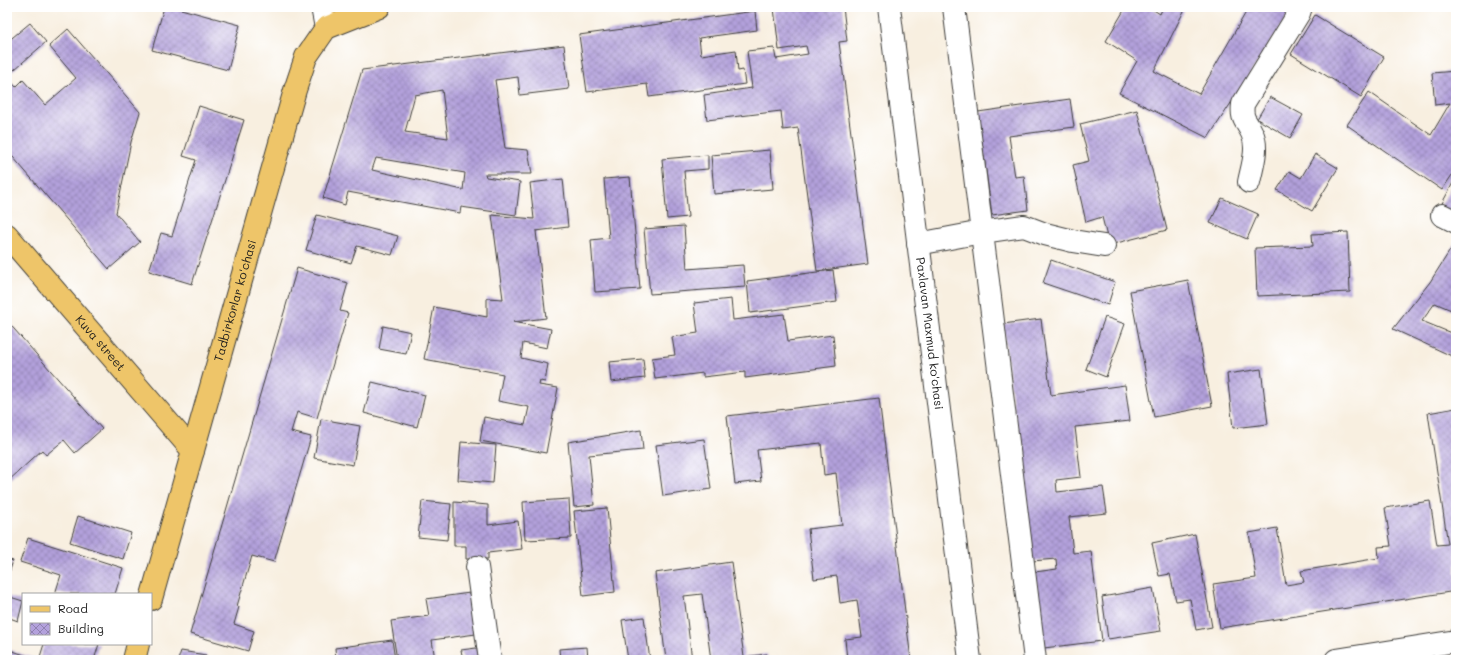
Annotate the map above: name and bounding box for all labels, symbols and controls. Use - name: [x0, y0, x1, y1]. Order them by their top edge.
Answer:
- street label: Tadbirkorlar ko'chasi: [210, 238, 259, 363]
- street label: Paxlavan Maxmud ko'chasi: [913, 256, 948, 411]
- street label: Kuva street: [73, 311, 130, 374]
- legend: [22, 593, 152, 645]
- text: Road: [58, 600, 88, 616]
- text: Building: [58, 620, 104, 636]

